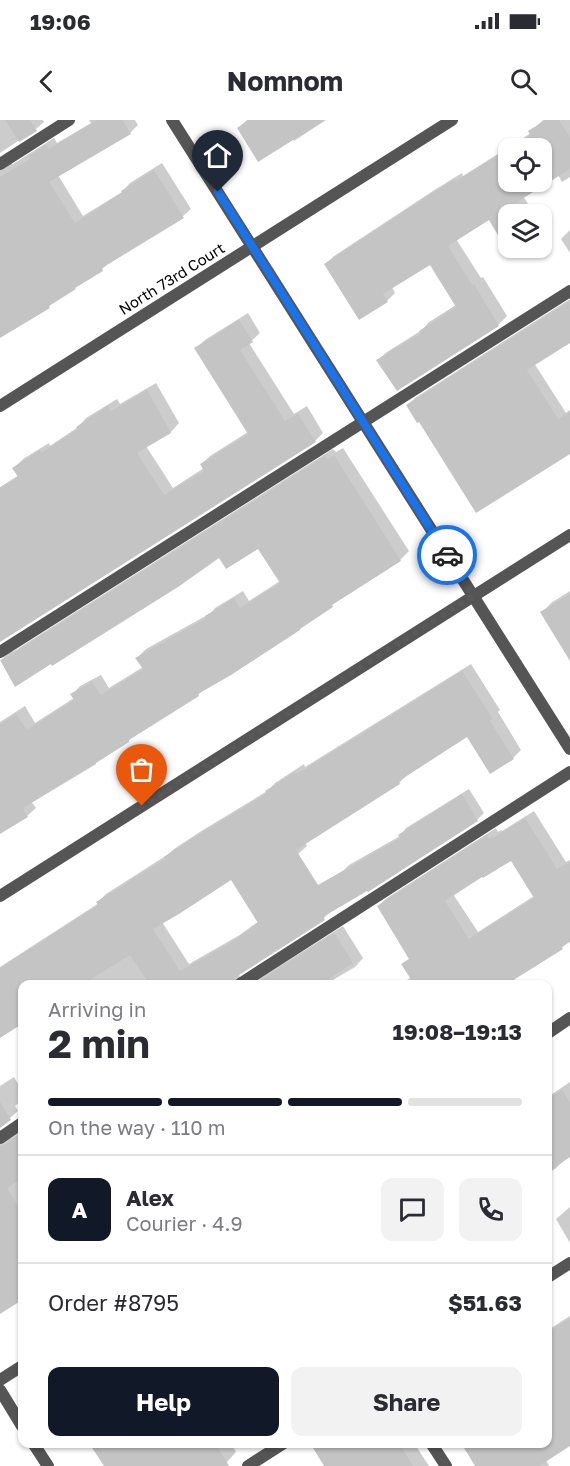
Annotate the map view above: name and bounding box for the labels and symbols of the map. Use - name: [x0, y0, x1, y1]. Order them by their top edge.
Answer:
- pin: [192, 130, 243, 192]
- street label: North 73rd Court: [115, 238, 228, 318]
- courier: [417, 525, 477, 585]
- pin: [116, 744, 167, 806]

